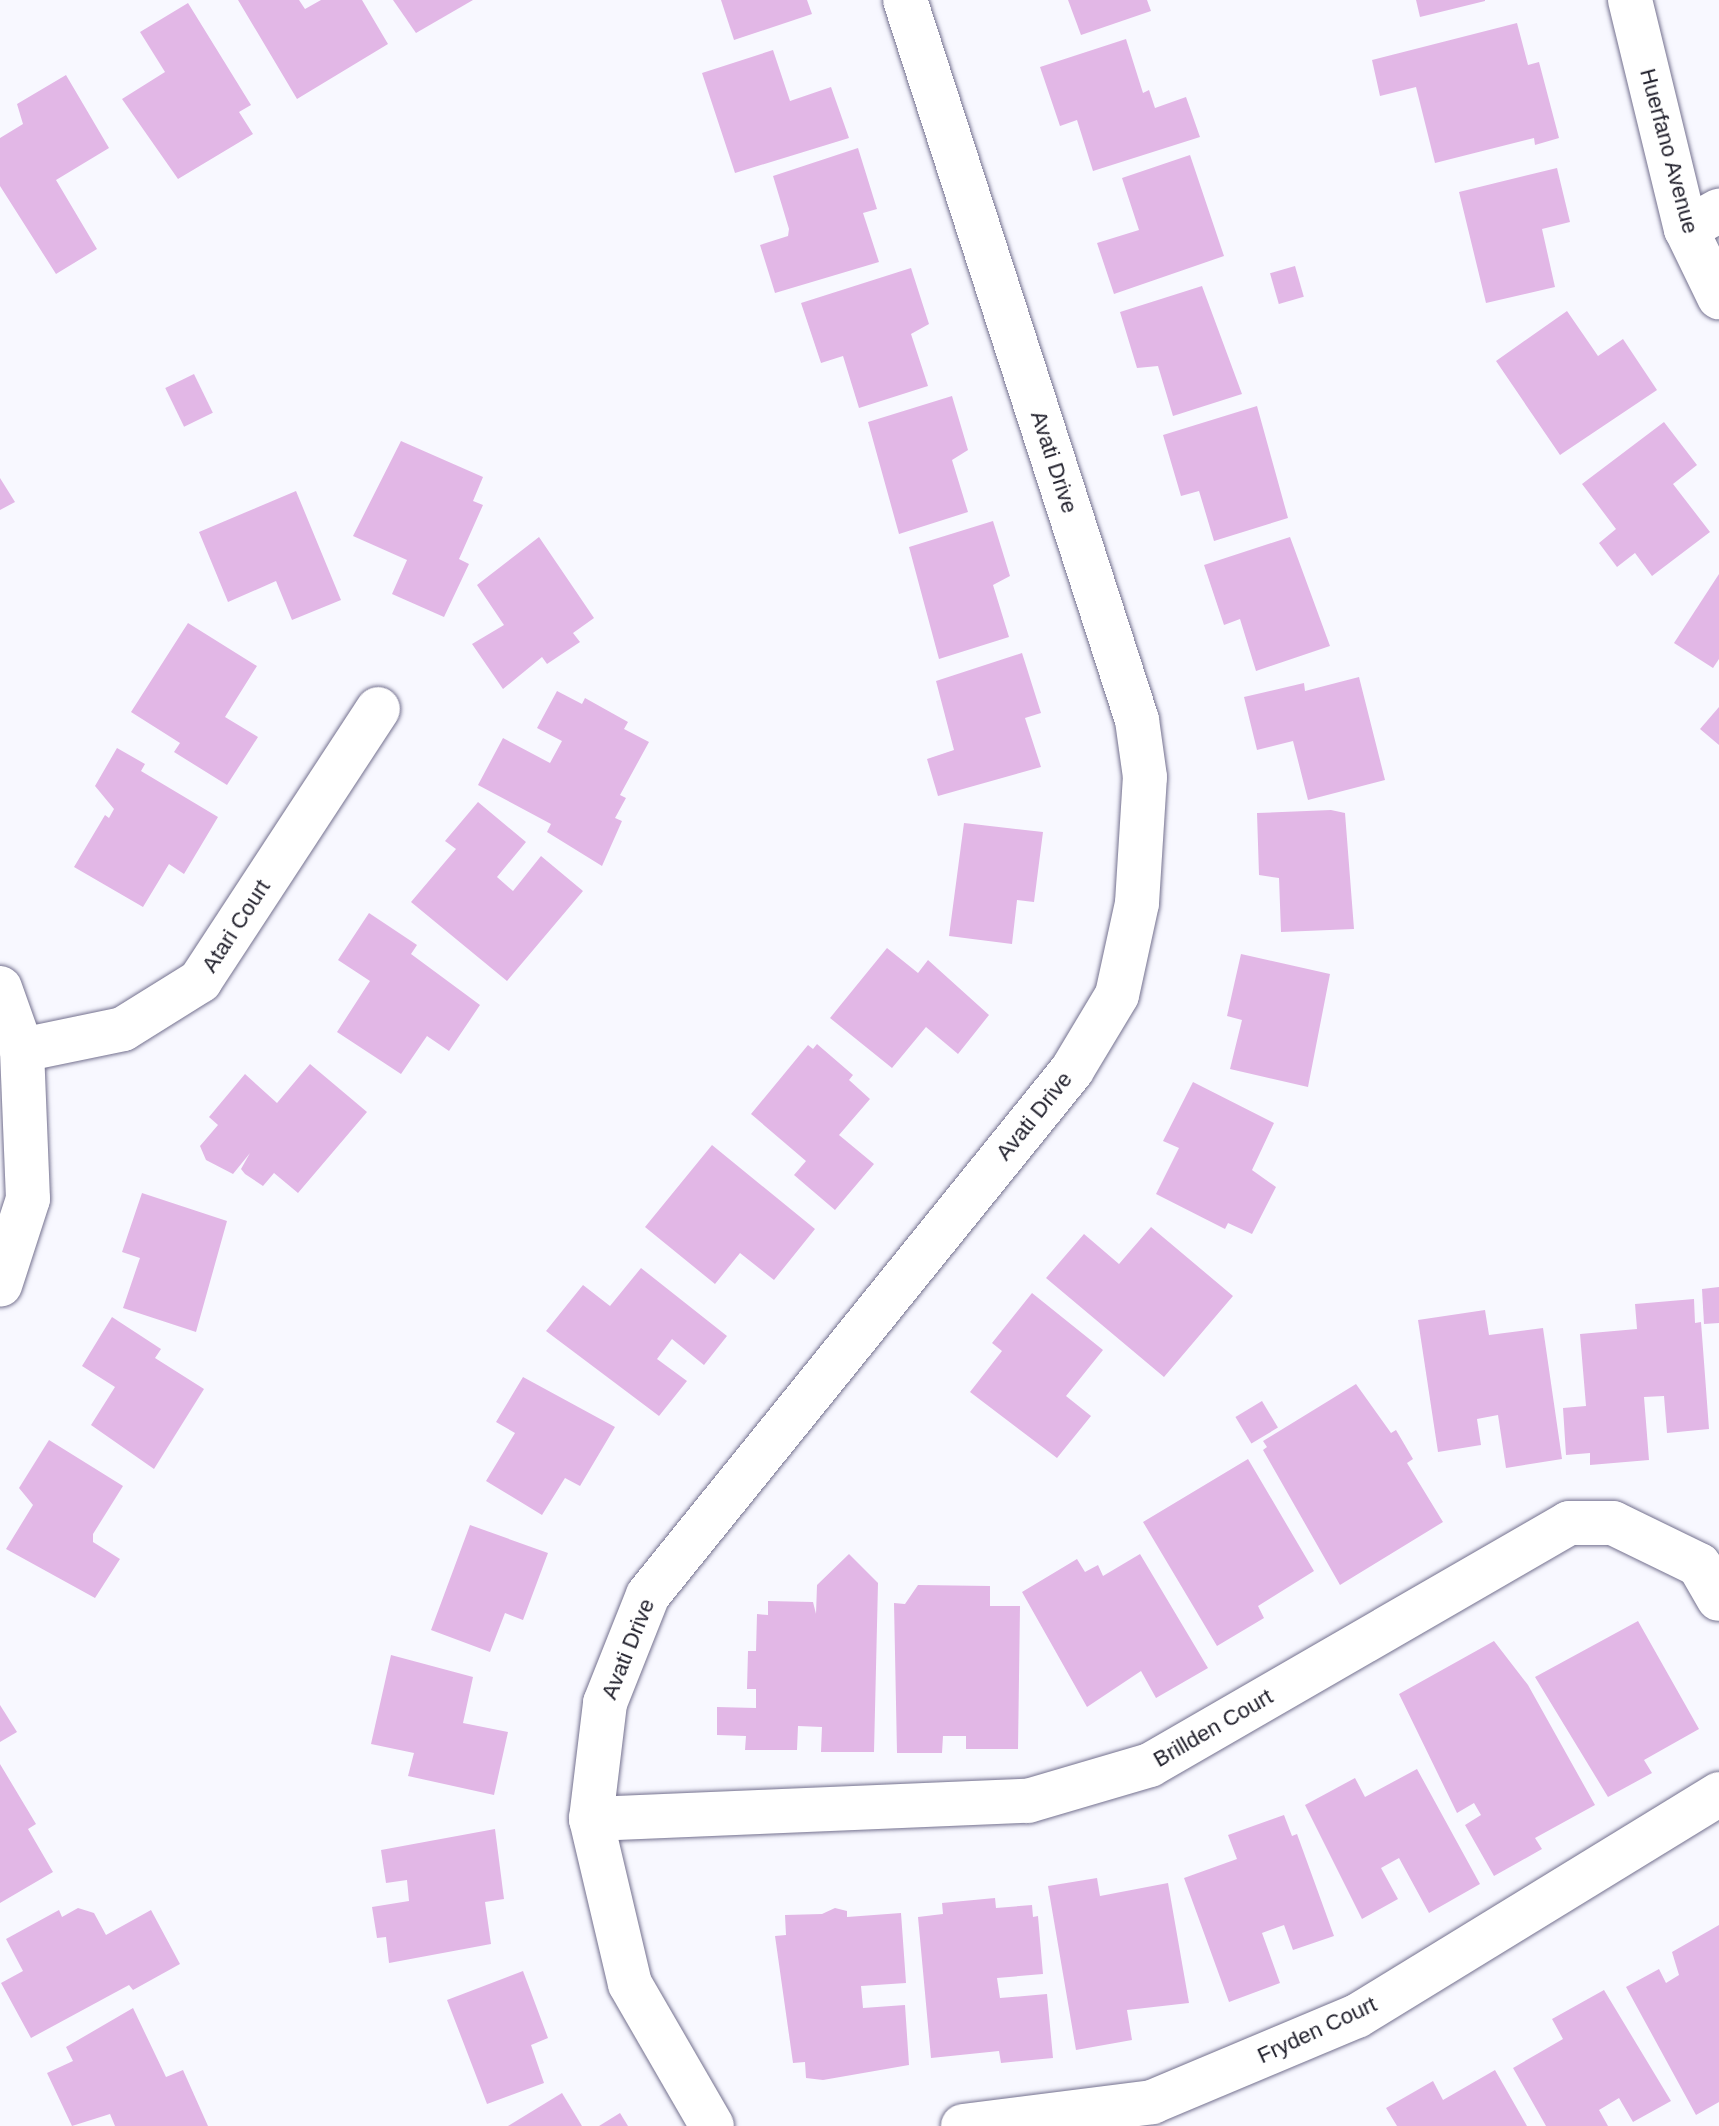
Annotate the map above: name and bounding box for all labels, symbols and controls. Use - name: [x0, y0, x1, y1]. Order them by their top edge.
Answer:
- street label: Huerfano Avenue: [1634, 65, 1704, 237]
- street label: Avati Drive: [1025, 408, 1083, 516]
- street label: Atari Court: [196, 875, 276, 977]
- street label: Avati Drive: [990, 1067, 1078, 1165]
- street label: Avati Drive: [596, 1595, 660, 1703]
- street label: Brillden Court: [1149, 1683, 1277, 1773]
- street label: Fryden Court: [1253, 1991, 1381, 2069]

